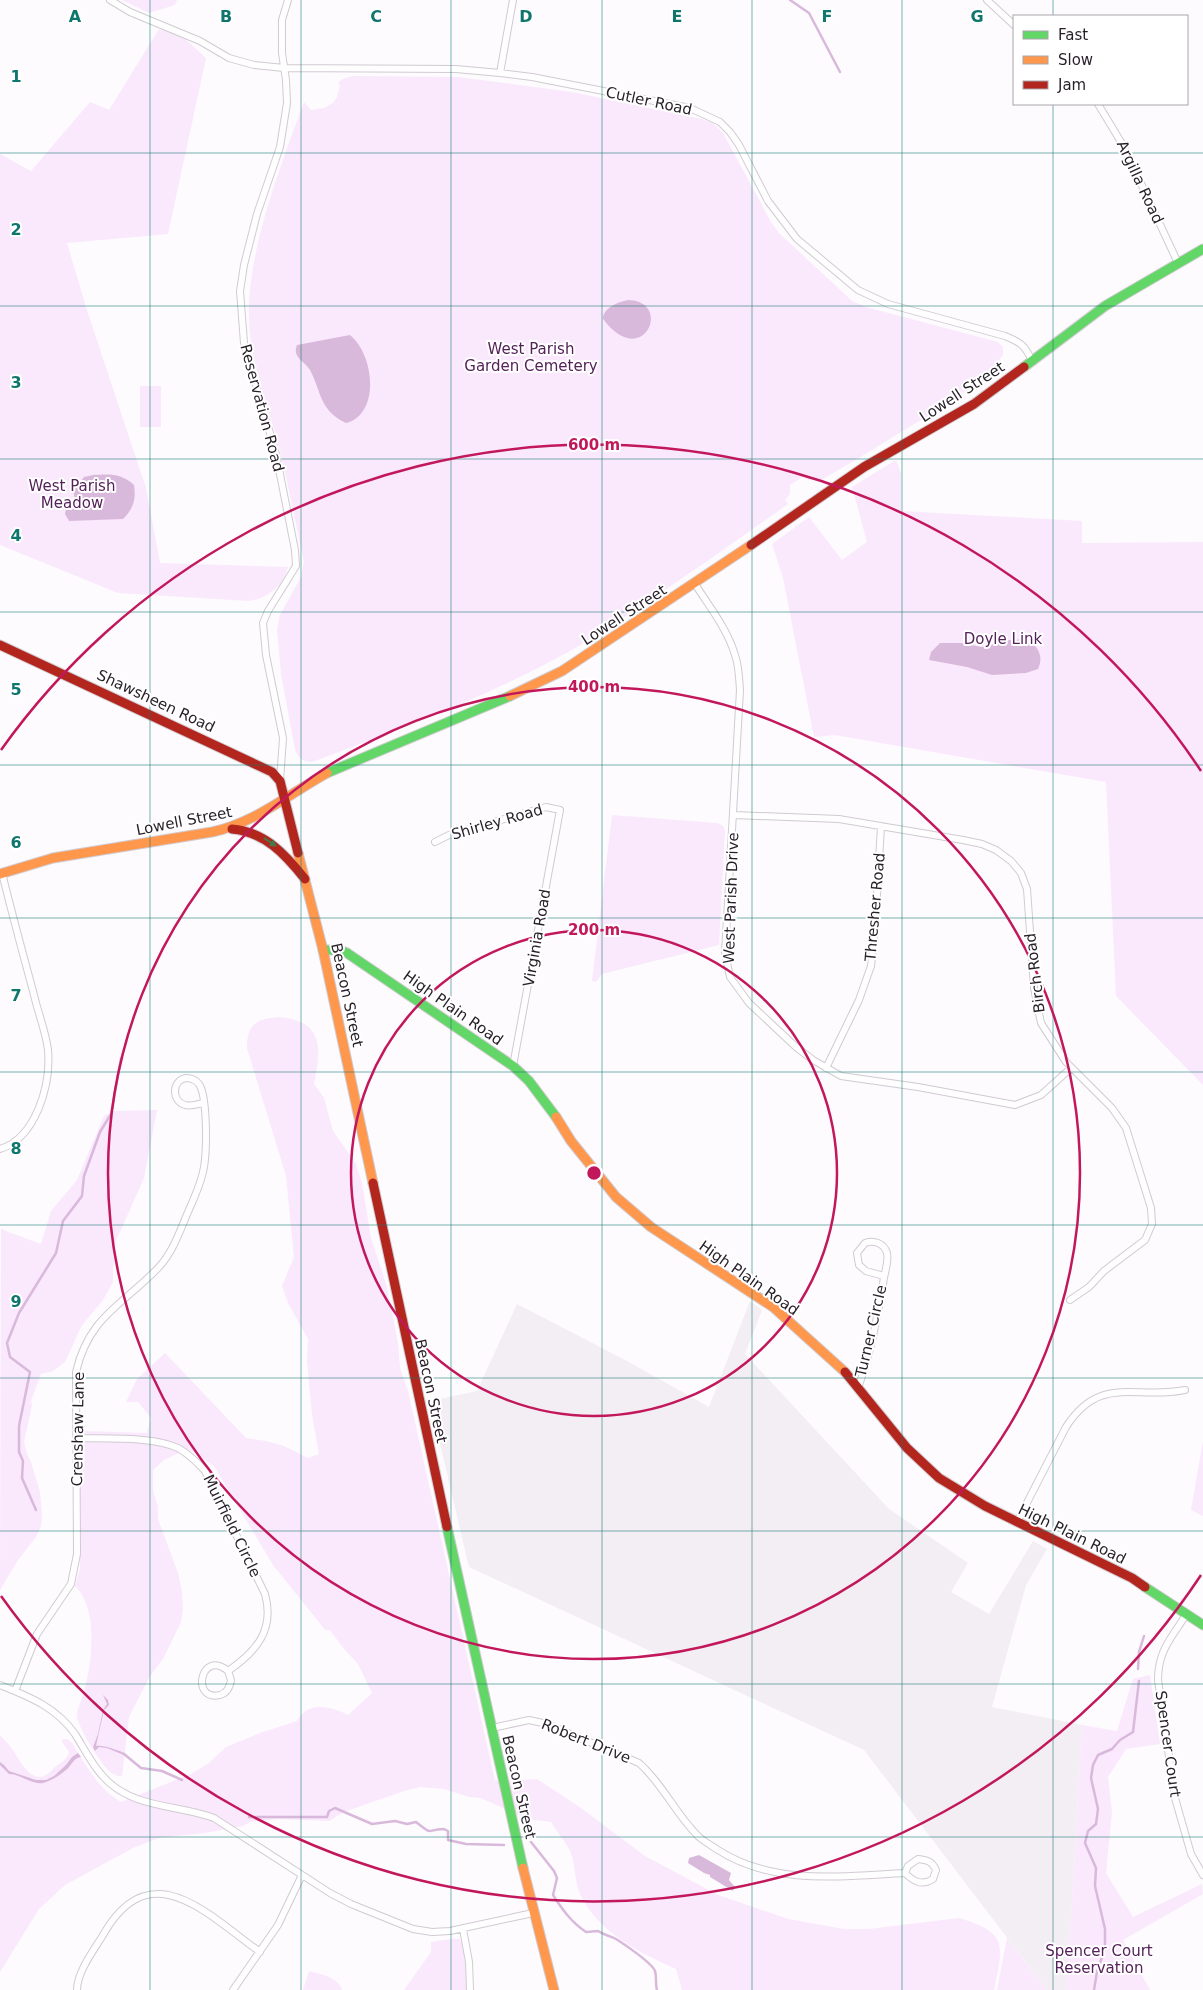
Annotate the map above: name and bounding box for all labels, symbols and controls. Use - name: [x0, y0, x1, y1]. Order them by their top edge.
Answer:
- text: A: [69, 7, 82, 26]
- text: B: [220, 7, 232, 26]
- text: C: [370, 7, 382, 26]
- text: D: [519, 7, 533, 26]
- text: E: [672, 7, 682, 26]
- text: F: [822, 7, 832, 26]
- text: G: [970, 7, 984, 26]
- legend: [1013, 15, 1188, 105]
- text: Fast: [1058, 26, 1088, 44]
- text: Slow: [1058, 51, 1093, 69]
- text: 1: [10, 67, 22, 86]
- text: Jam: [1057, 76, 1086, 94]
- street label: Cutler Road: [604, 83, 694, 119]
- street label: Argilla Road: [1113, 138, 1167, 226]
- text: 2: [10, 220, 22, 239]
- park label: West Parish Garden Cemetery: [464, 340, 598, 375]
- street label: Reservation Road: [236, 342, 288, 474]
- street label: Lowell Street: [916, 358, 1008, 426]
- text: 3: [10, 373, 22, 392]
- text: 600 m: [568, 436, 620, 454]
- park label: West Parish Meadow: [29, 477, 115, 512]
- text: 4: [10, 526, 22, 545]
- street label: Lowell Street: [578, 581, 670, 649]
- park label: Doyle Link: [964, 630, 1043, 648]
- street label: Shawsheen Road: [94, 666, 218, 736]
- text: 400 m: [568, 678, 620, 696]
- text: 5: [10, 680, 22, 699]
- street label: Shirley Road: [449, 800, 545, 844]
- street label: Lowell Street: [134, 803, 234, 839]
- street label: West Parish Drive: [720, 832, 742, 964]
- text: 6: [10, 833, 22, 852]
- one-way arrow: [263, 837, 276, 847]
- street label: Thresher Road: [861, 852, 889, 963]
- street label: Virginia Road: [520, 888, 554, 988]
- text: 200 m: [568, 921, 620, 939]
- street label: Birch Road: [1021, 932, 1049, 1014]
- street label: Beacon Street: [327, 941, 367, 1049]
- street label: High Plain Road: [400, 967, 506, 1049]
- text: 7: [10, 986, 22, 1005]
- text: 8: [10, 1139, 22, 1158]
- centre of rings: [585, 1164, 603, 1182]
- street label: High Plain Road: [696, 1237, 802, 1319]
- street label: Turner Circle: [851, 1283, 890, 1380]
- text: 9: [10, 1292, 22, 1311]
- street label: Beacon Street: [411, 1337, 451, 1445]
- street label: Crenshaw Lane: [68, 1371, 88, 1487]
- street label: Muirfield Circle: [199, 1472, 265, 1580]
- street label: High Plain Road: [1015, 1500, 1129, 1568]
- street label: Spencer Court: [1152, 1690, 1184, 1799]
- street label: Robert Drive: [539, 1715, 633, 1767]
- street label: Beacon Street: [498, 1733, 540, 1841]
- park label: Spencer Court Reservation: [1045, 1942, 1153, 1977]

